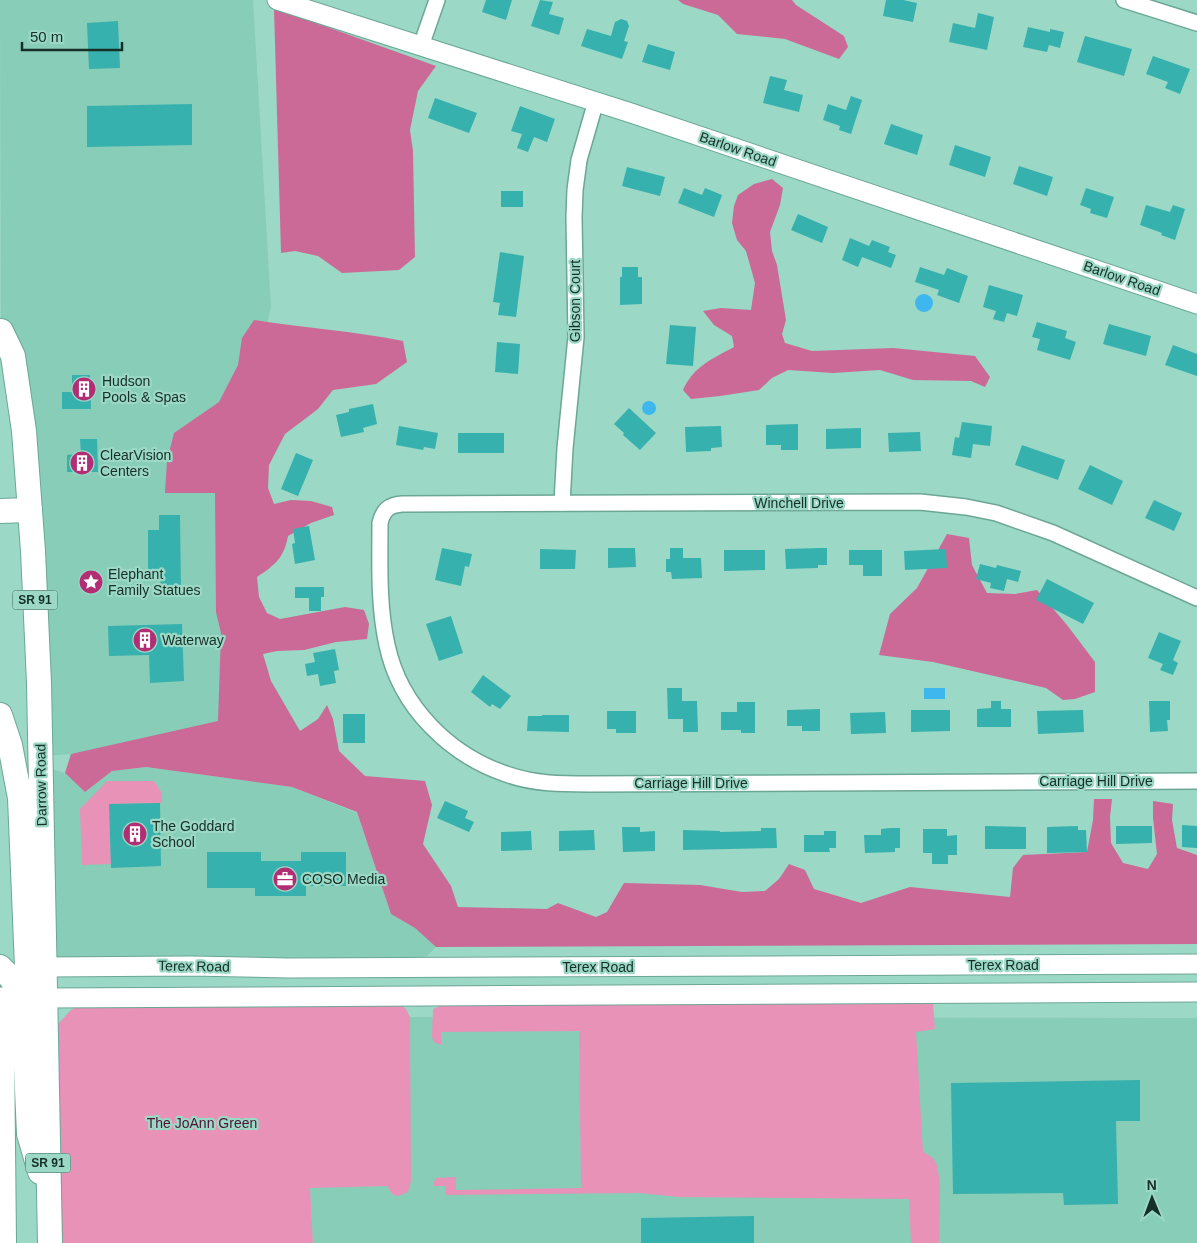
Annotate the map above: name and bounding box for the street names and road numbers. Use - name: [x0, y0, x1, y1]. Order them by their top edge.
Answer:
- street label: Barlow Road: [698, 128, 778, 170]
- street label: Barlow Road: [1082, 257, 1162, 299]
- street label: Gibson Court: [567, 260, 583, 342]
- street label: Winchell Drive: [754, 495, 844, 511]
- road number: SR 91: [12, 590, 58, 610]
- street label: Darrow Road: [32, 744, 50, 826]
- street label: Carriage Hill Drive: [1039, 773, 1153, 789]
- street label: Carriage Hill Drive: [634, 775, 748, 791]
- street label: Terex Road: [158, 957, 230, 975]
- street label: Terex Road: [967, 957, 1039, 973]
- street label: Terex Road: [562, 959, 634, 975]
- road number: SR 91: [26, 1154, 70, 1172]

